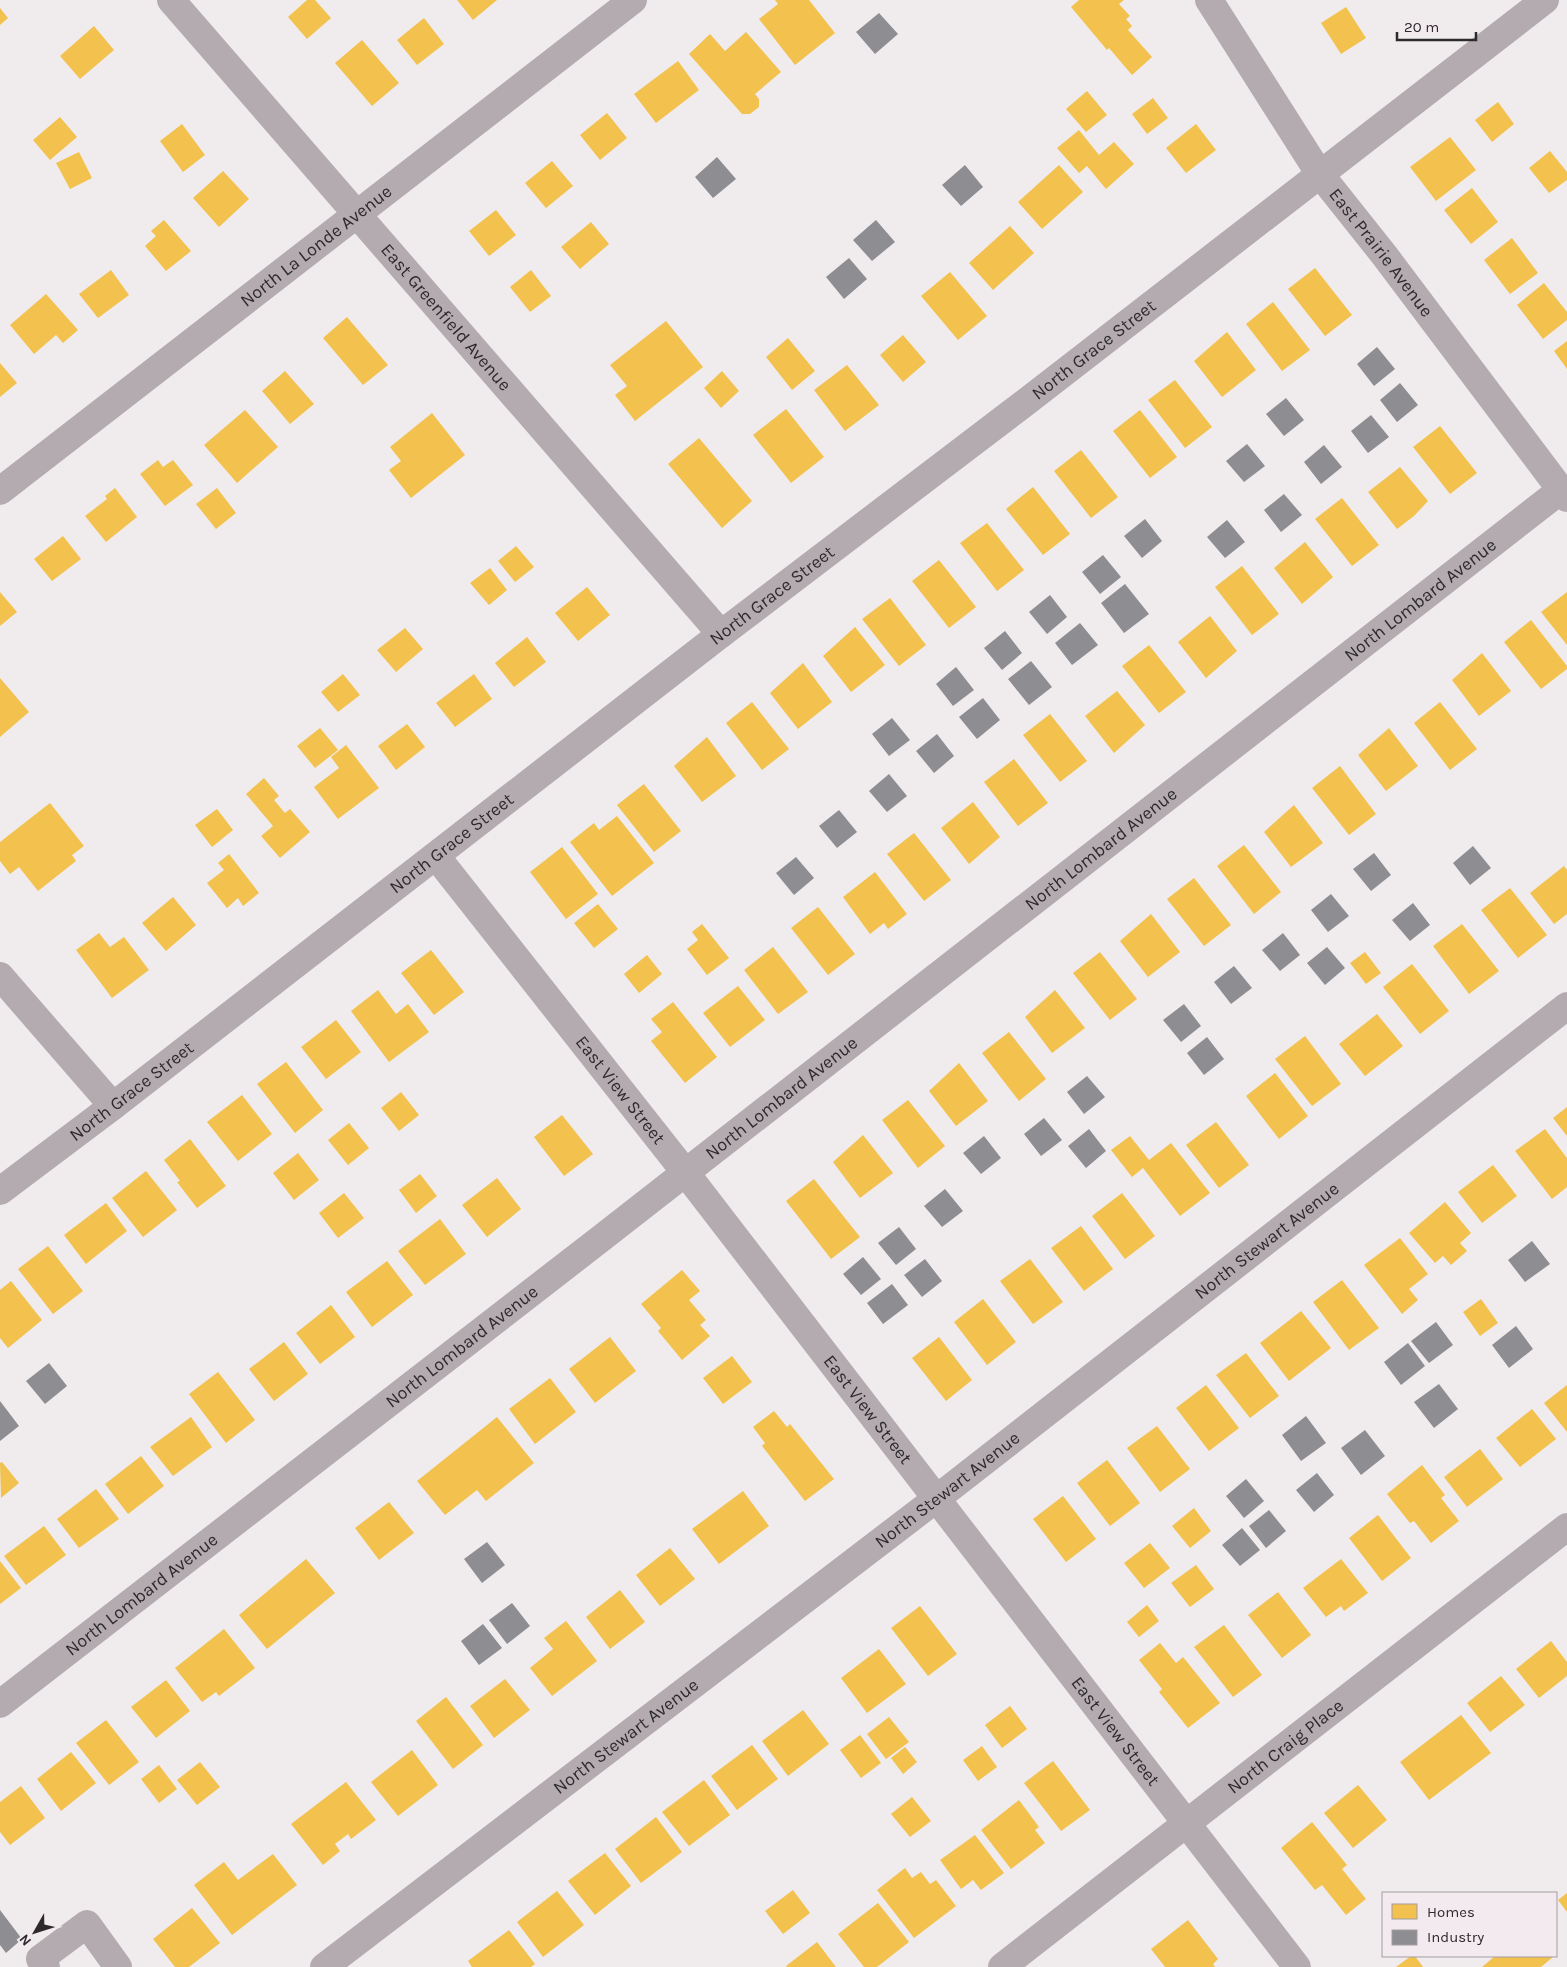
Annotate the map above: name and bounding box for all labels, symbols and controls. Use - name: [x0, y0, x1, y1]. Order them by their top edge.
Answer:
- scale bar: [1397, 10, 1476, 42]
- text: 20 m: [1404, 18, 1439, 36]
- street label: North La Londe Avenue: [236, 180, 396, 311]
- street label: East Prairie Avenue: [1324, 184, 1438, 321]
- street label: East Greenfield Avenue: [376, 239, 516, 396]
- street label: North Grace Street: [1027, 294, 1160, 404]
- street label: North Lombard Avenue: [1340, 534, 1501, 666]
- street label: North Grace Street: [705, 541, 839, 650]
- street label: North Lombard Avenue: [1020, 783, 1181, 915]
- street label: North Grace Street: [385, 788, 518, 898]
- street label: East View Street: [571, 1031, 670, 1149]
- street label: North Lombard Avenue: [701, 1032, 862, 1164]
- street label: North Grace Street: [65, 1036, 198, 1146]
- street label: North Stewart Avenue: [1190, 1177, 1343, 1304]
- street label: North Lombard Avenue: [381, 1280, 542, 1412]
- street label: East View Street: [819, 1350, 917, 1469]
- street label: North Stewart Avenue: [870, 1427, 1024, 1553]
- street label: North Lombard Avenue: [61, 1528, 222, 1660]
- street label: East View Street: [1066, 1672, 1165, 1790]
- street label: North Stewart Avenue: [549, 1674, 703, 1799]
- street label: North Craig Place: [1223, 1694, 1348, 1799]
- legend: [1382, 1892, 1557, 1957]
- text: Homes: [1427, 1903, 1475, 1921]
- north arrow: [10, 1907, 60, 1957]
- text: Industry: [1427, 1928, 1484, 1946]
- text: N: [16, 1931, 35, 1949]

